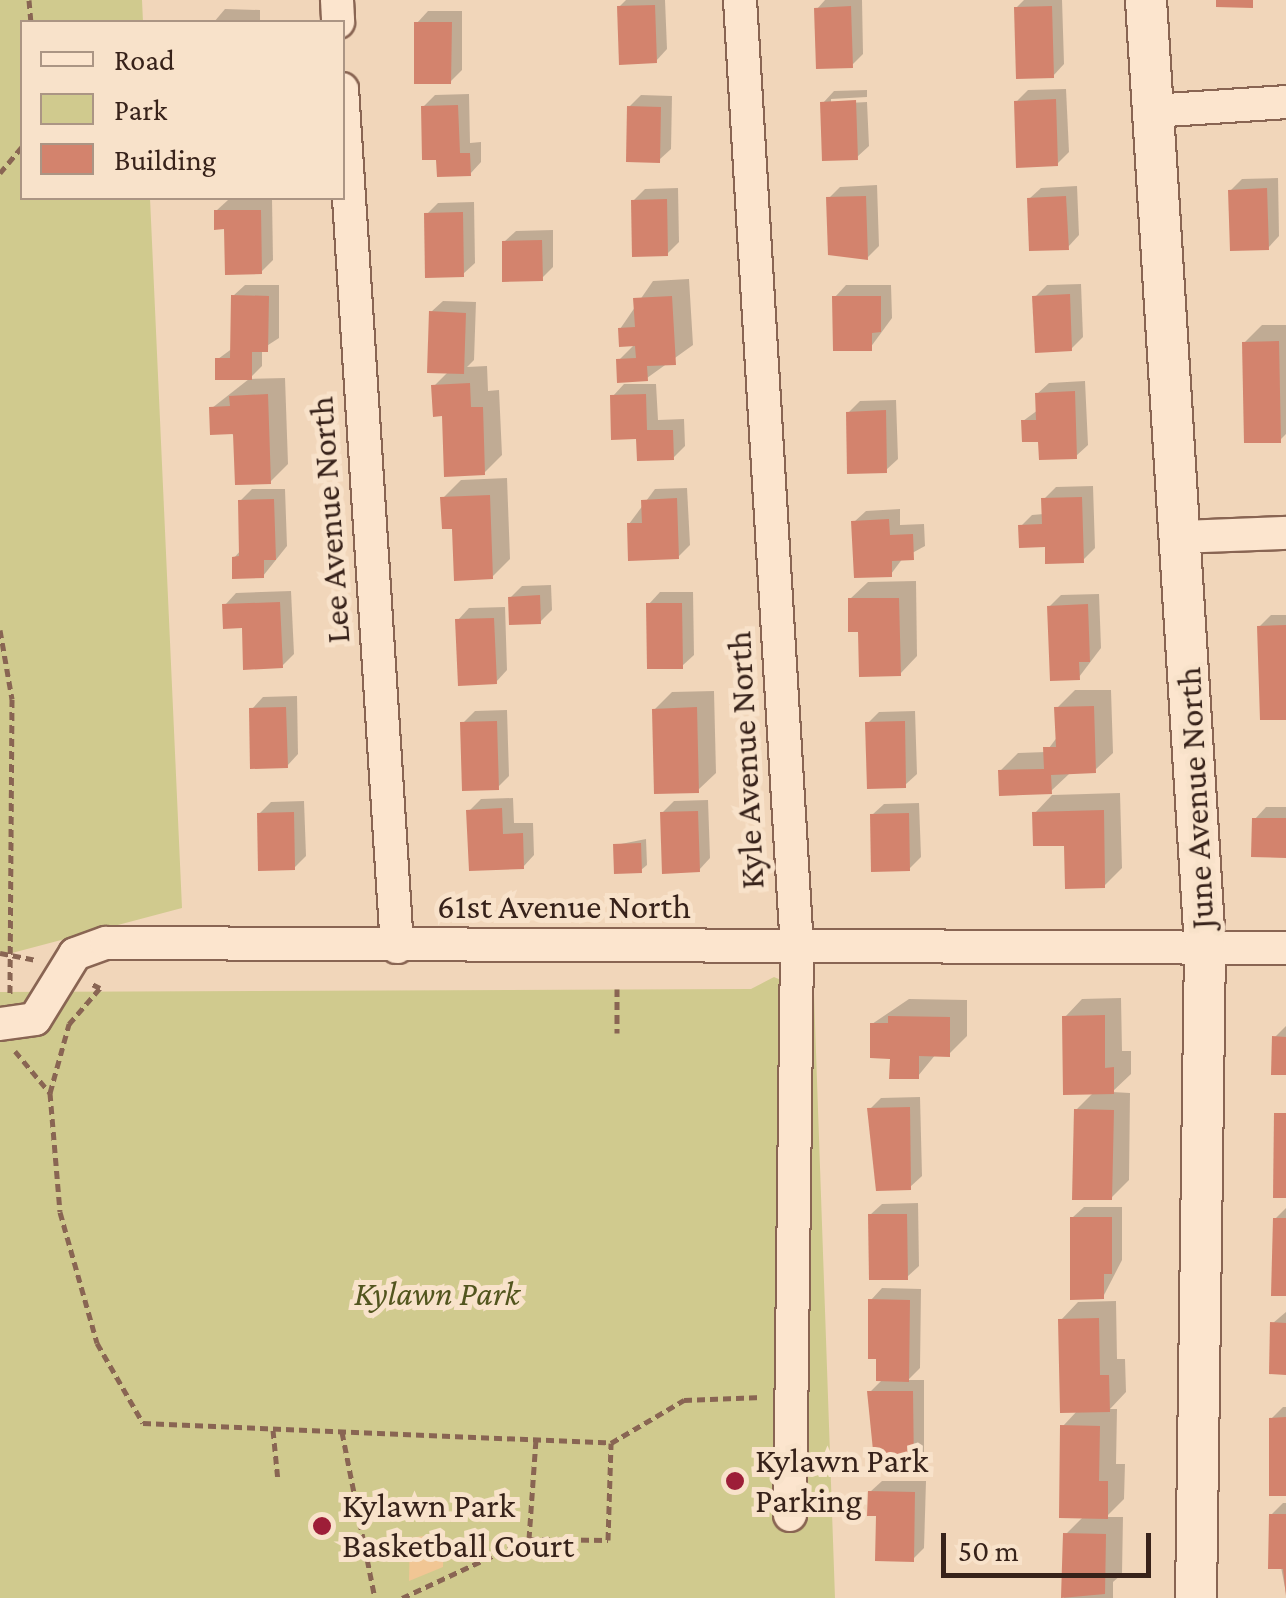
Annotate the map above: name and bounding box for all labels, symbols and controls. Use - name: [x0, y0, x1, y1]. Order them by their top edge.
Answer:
- legend: [20, 20, 345, 200]
- text: Road: [114, 43, 175, 76]
- text: Park: [114, 93, 167, 126]
- text: Building: [114, 143, 216, 176]
- street label: Lee Avenue North: [300, 395, 360, 645]
- street label: Kyle Avenue North: [718, 630, 774, 890]
- street label: June Avenue North: [1168, 666, 1224, 930]
- street label: 61st Avenue North: [437, 886, 691, 928]
- park label: Kylawn Park: [354, 1273, 520, 1315]
- place label: Kylawn Park Parking: [755, 1440, 928, 1522]
- marker: Kylawn Park Parking: [724, 1470, 746, 1492]
- place label: Kylawn Park Basketball Court: [342, 1485, 574, 1567]
- scale bar: [946, 1513, 1156, 1575]
- marker: Kylawn Park Basketball Court: [311, 1515, 333, 1537]
- text: 50 m: [958, 1534, 1019, 1567]

